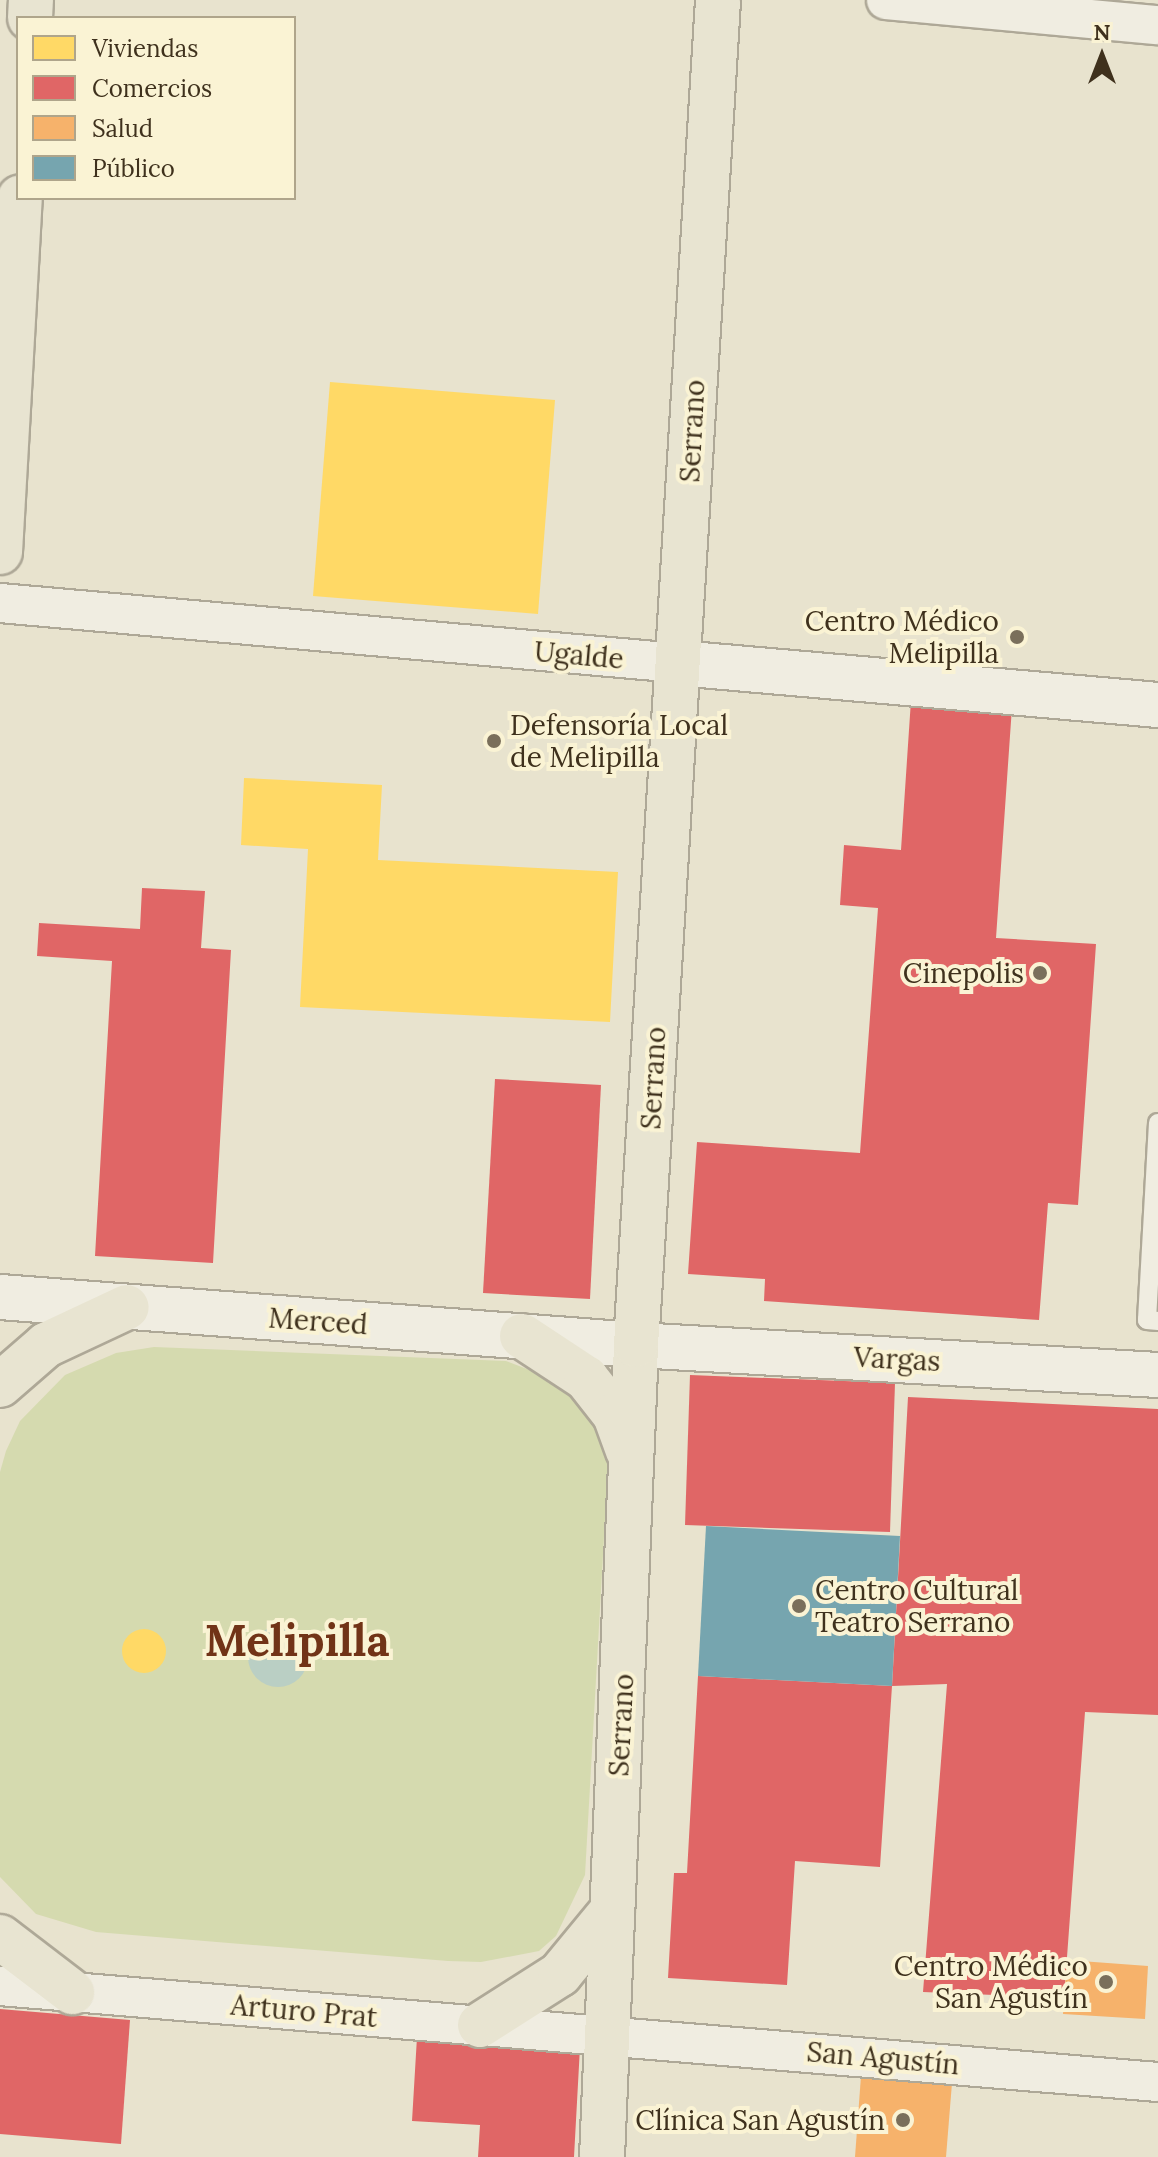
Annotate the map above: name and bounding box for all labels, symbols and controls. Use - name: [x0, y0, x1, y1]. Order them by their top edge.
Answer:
- legend: [16, 16, 296, 200]
- north arrow: [1062, 16, 1142, 96]
- text: N: [1093, 18, 1111, 46]
- text: Viviendas: [92, 33, 198, 64]
- text: Comercios: [92, 73, 212, 104]
- text: Salud: [92, 113, 153, 144]
- text: Público: [92, 153, 175, 184]
- street label: Serrano: [673, 379, 711, 483]
- place label: Centro Médico Melipilla: [805, 604, 999, 670]
- marker: Centro Médico Melipilla: [1006, 626, 1028, 648]
- street label: Ugalde: [533, 634, 625, 676]
- place label: Defensoría Local de Melipilla: [510, 708, 728, 774]
- marker: Defensoría Local de Melipilla: [485, 732, 503, 750]
- place label: Cinepolis: [903, 956, 1024, 990]
- marker: Cinepolis: [1031, 964, 1049, 982]
- street label: Serrano: [634, 1026, 672, 1130]
- street label: Merced: [267, 1301, 369, 1341]
- street label: Vargas: [853, 1340, 941, 1378]
- place label: Centro Cultural Teatro Serrano: [815, 1573, 1018, 1639]
- marker: Centro Cultural Teatro Serrano: [790, 1597, 808, 1615]
- district label: Melipilla: [205, 1614, 389, 1666]
- street label: Serrano: [602, 1673, 640, 1777]
- place label: Centro Médico San Agustín: [894, 1949, 1088, 2015]
- marker: Centro Médico San Agustín: [1095, 1971, 1117, 1993]
- street label: Arturo Prat: [229, 1988, 379, 2034]
- street label: San Agustín: [805, 2035, 961, 2081]
- place label: Clínica San Agustín: [635, 2103, 885, 2137]
- marker: Clínica San Agustín: [892, 2109, 914, 2131]

